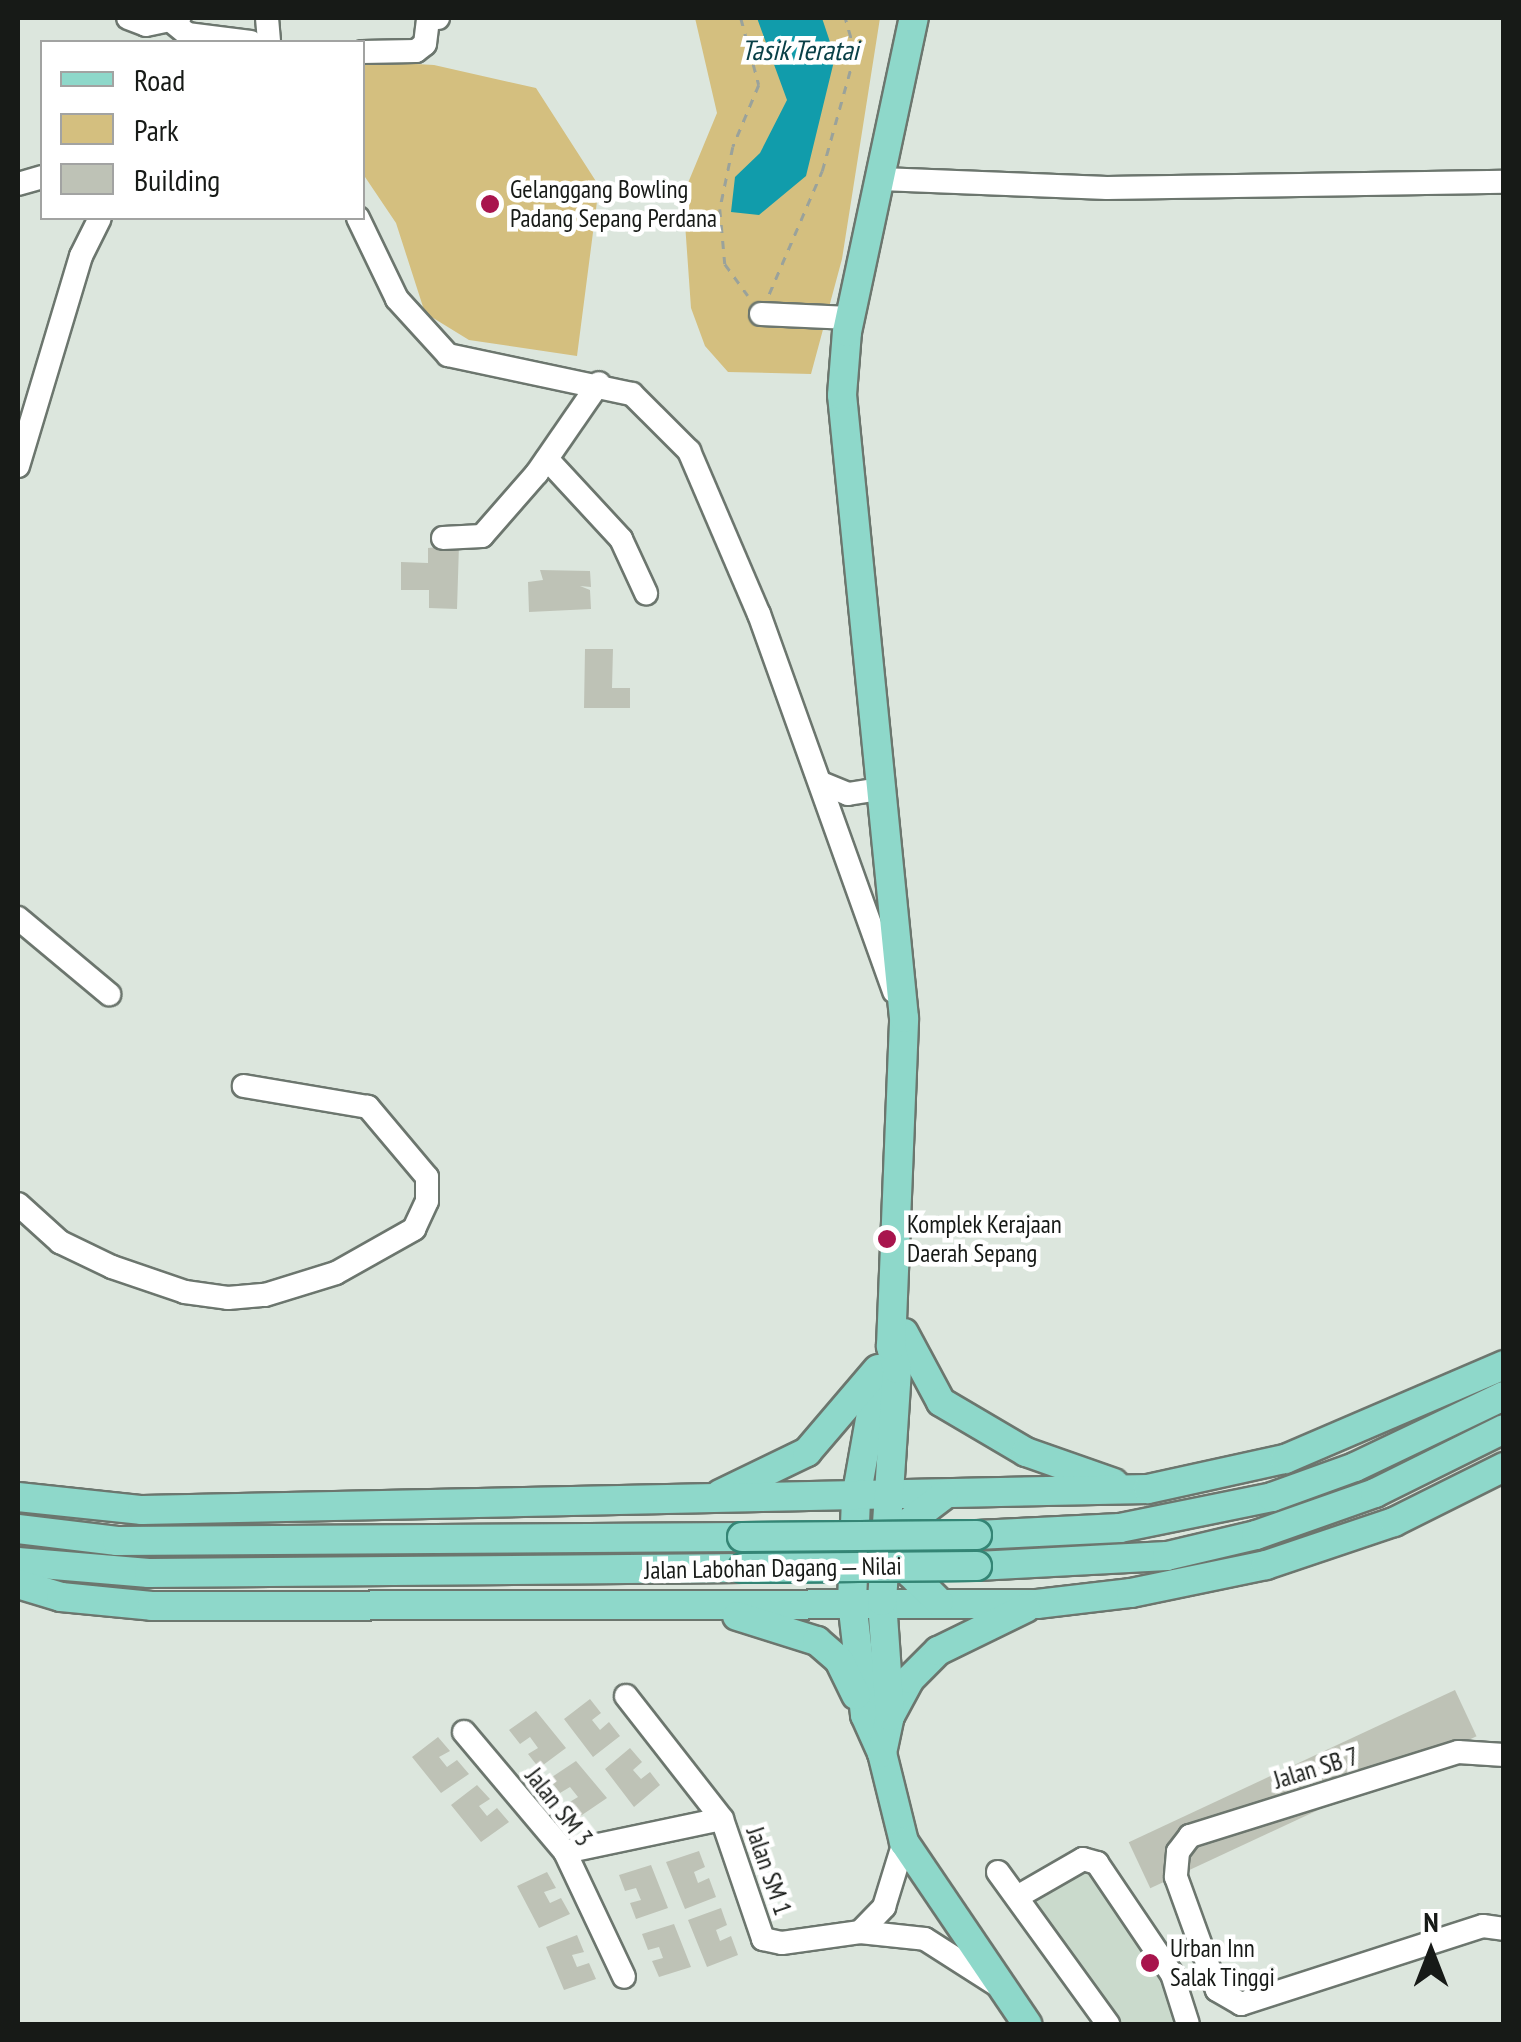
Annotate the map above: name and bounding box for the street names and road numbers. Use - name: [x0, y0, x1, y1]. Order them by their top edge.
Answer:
- street label: Jalan Labohan Dagang ‒ Nilai: [644, 1551, 902, 1585]
- street label: Jalan SB 7: [1270, 1741, 1362, 1795]
- street label: Jalan SM 3: [519, 1762, 599, 1852]
- street label: Jalan SM 1: [740, 1823, 798, 1919]

